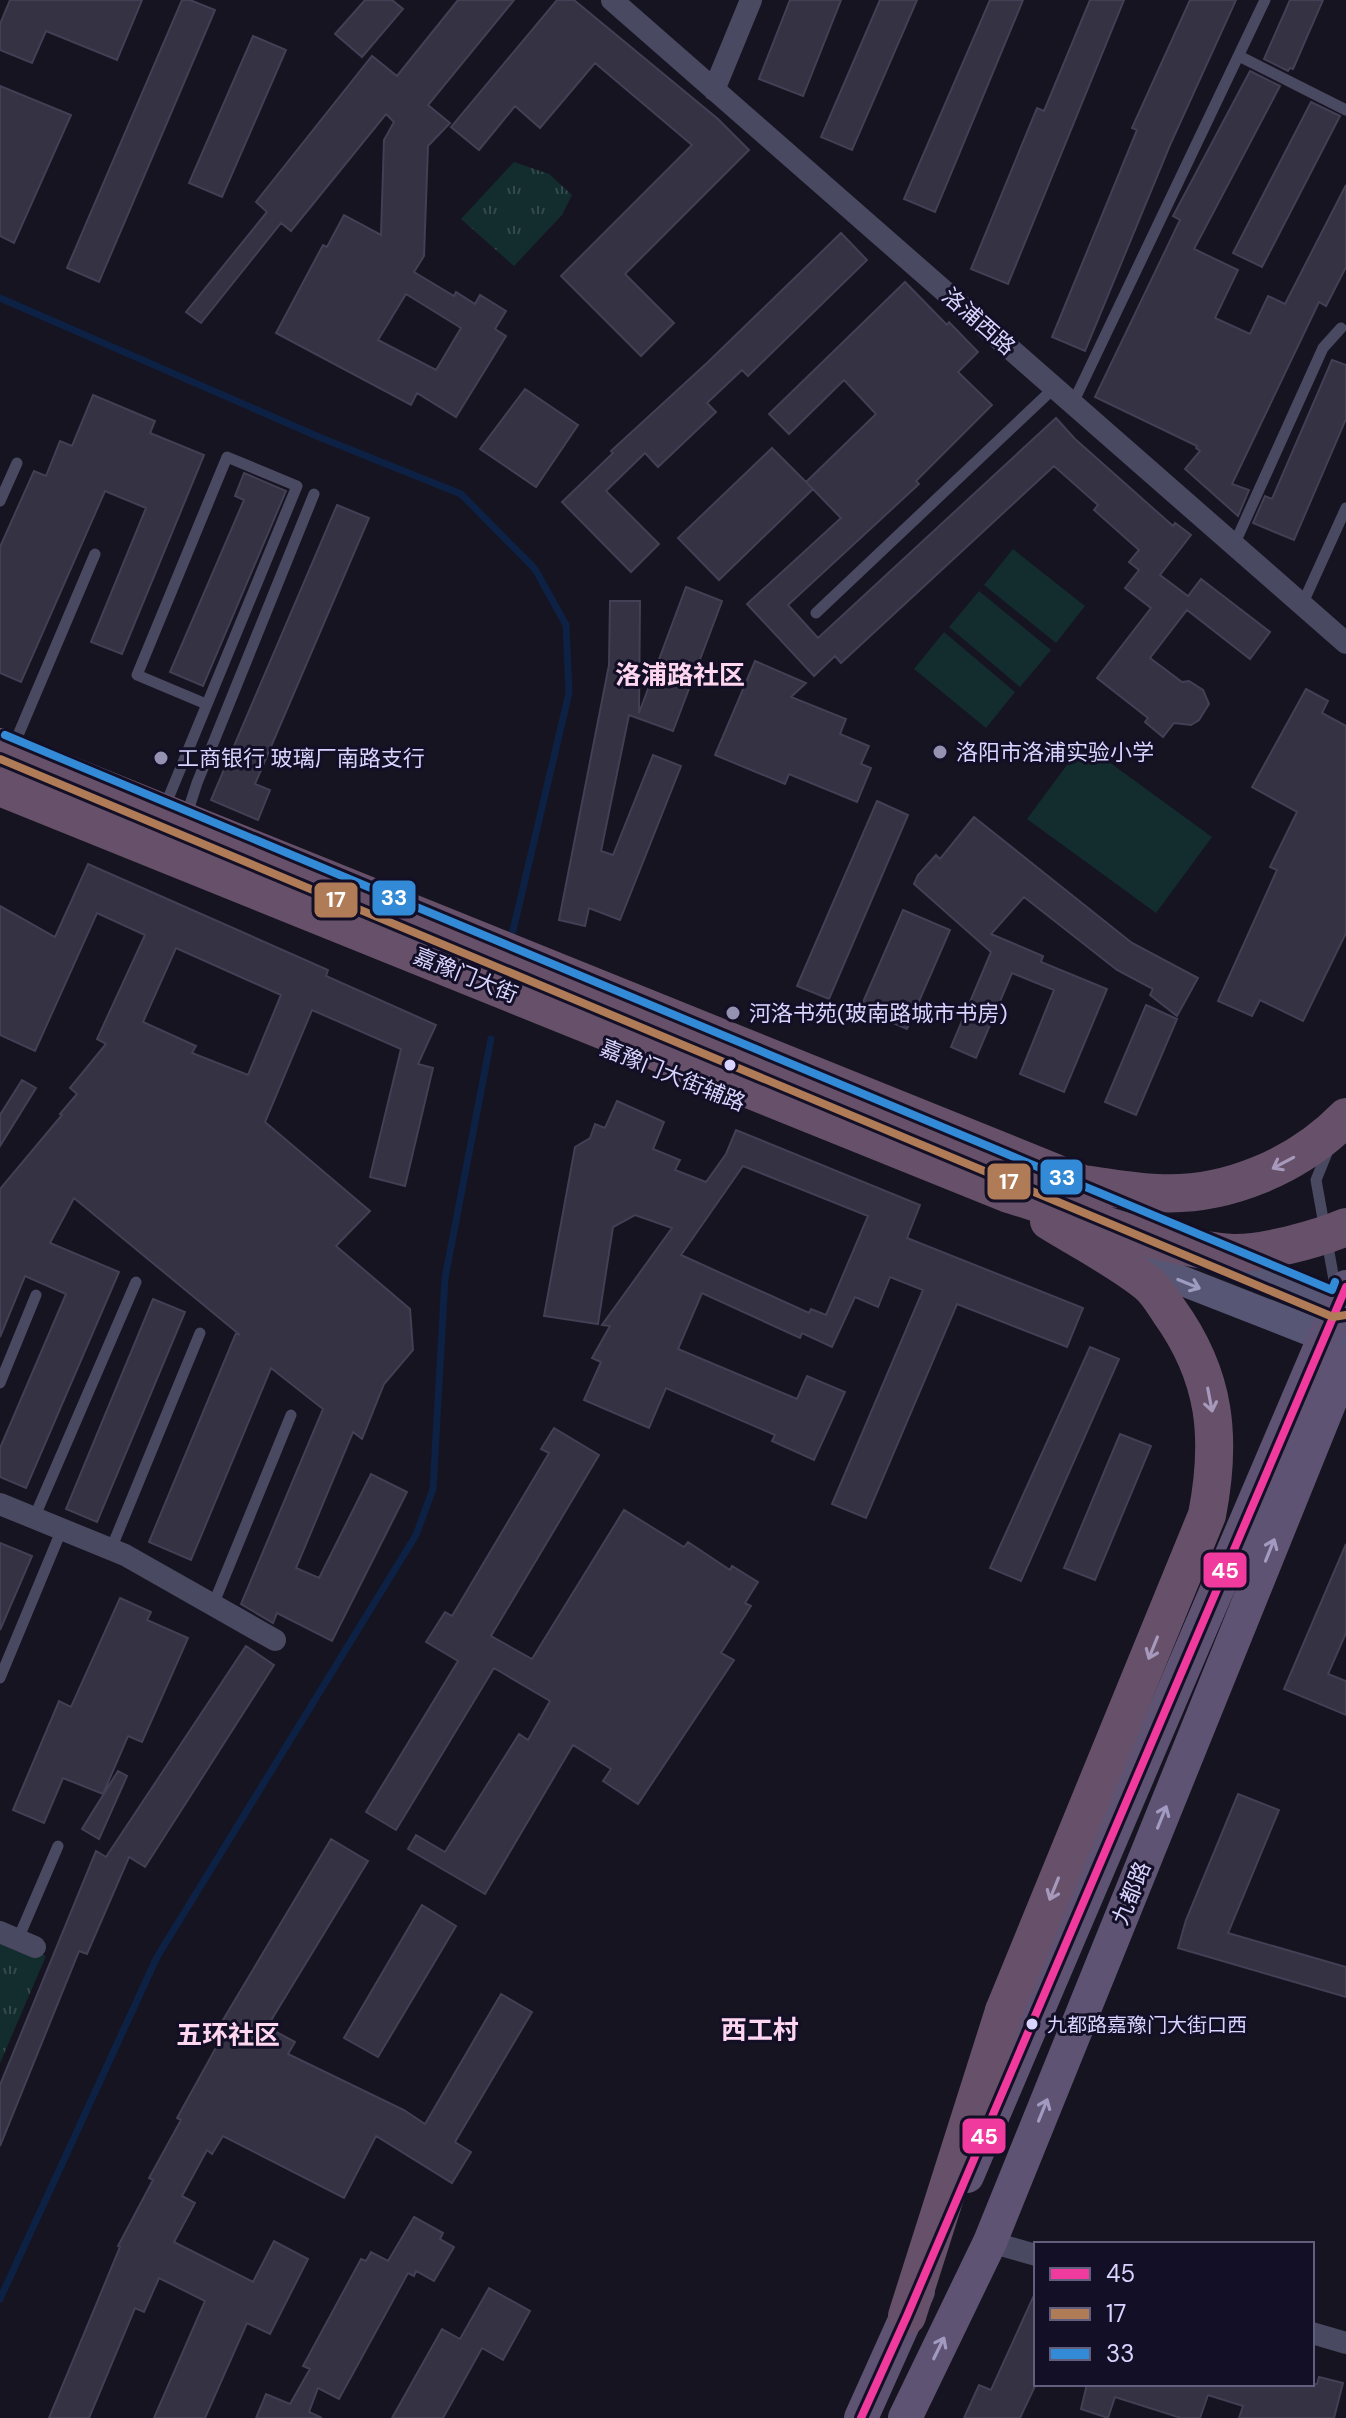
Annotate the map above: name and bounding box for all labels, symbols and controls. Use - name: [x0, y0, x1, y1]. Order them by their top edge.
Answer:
- street label: 洛浦西路: [936, 282, 1021, 361]
- district label: 洛浦路社区: [615, 658, 745, 692]
- place label: 洛阳市洛浦实验小学: [956, 738, 1154, 767]
- marker: 洛阳市洛浦实验小学: [931, 743, 949, 761]
- place label: 工商银行 玻璃厂南路支行: [177, 744, 425, 773]
- marker: 工商银行 玻璃厂南路支行: [152, 749, 170, 767]
- line badge: 33: [371, 879, 417, 917]
- line badge: 17: [313, 881, 359, 919]
- text: 33: [381, 883, 407, 912]
- text: 17: [326, 885, 346, 914]
- street label: 嘉豫门大街: [409, 941, 522, 1010]
- place label: 河洛书苑(玻南路城市书房): [749, 999, 1007, 1028]
- marker: 河洛书苑(玻南路城市书房): [724, 1004, 742, 1022]
- street label: 嘉豫门大街辅路: [596, 1033, 750, 1118]
- unlabelled marker: [722, 1057, 738, 1073]
- one-way arrow: [1272, 1155, 1296, 1171]
- line badge: 33: [1039, 1158, 1084, 1196]
- line badge: 17: [986, 1162, 1032, 1201]
- text: 33: [1049, 1163, 1075, 1192]
- text: 17: [999, 1167, 1019, 1196]
- one-way arrow: [1176, 1277, 1201, 1292]
- one-way arrow: [1203, 1386, 1218, 1412]
- one-way arrow: [1264, 1538, 1278, 1563]
- line badge: 45: [1202, 1551, 1248, 1589]
- text: 45: [1211, 1556, 1239, 1585]
- one-way arrow: [1144, 1635, 1159, 1660]
- one-way arrow: [1156, 1805, 1170, 1830]
- street label: 九都路: [1106, 1857, 1157, 1929]
- one-way arrow: [1046, 1876, 1061, 1901]
- place label: 九都路嘉豫门大街口西: [1047, 2012, 1247, 2038]
- district label: 西工村: [721, 2013, 799, 2047]
- marker: 九都路嘉豫门大街口西: [1024, 2016, 1040, 2032]
- district label: 五环社区: [176, 2018, 280, 2052]
- one-way arrow: [1037, 2098, 1052, 2123]
- line badge: 45: [961, 2117, 1007, 2155]
- text: 45: [970, 2122, 998, 2151]
- legend: [1034, 2242, 1314, 2386]
- text: 45: [1106, 2258, 1135, 2289]
- text: 17: [1106, 2298, 1126, 2329]
- one-way arrow: [932, 2336, 947, 2360]
- text: 33: [1106, 2338, 1134, 2369]

